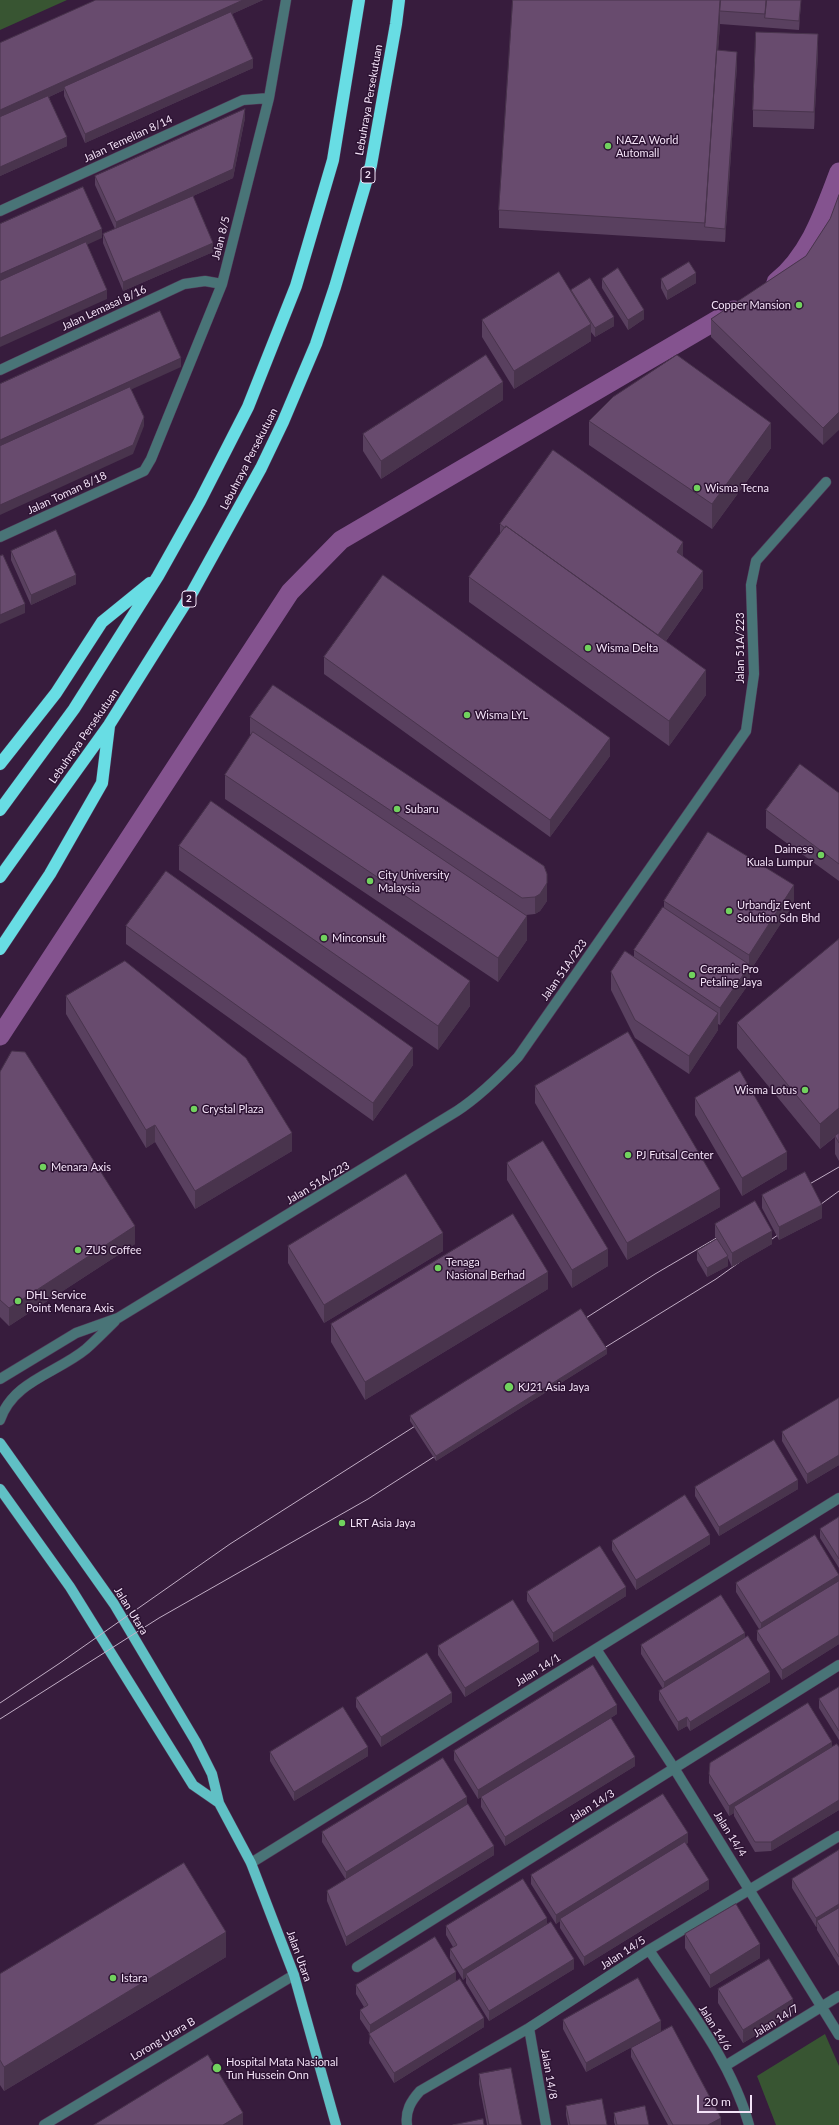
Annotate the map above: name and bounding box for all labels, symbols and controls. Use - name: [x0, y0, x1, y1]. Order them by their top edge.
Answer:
- street label: Lebuhraya Persekutuan: [353, 43, 385, 157]
- street label: Jalan Temelian 8/14: [81, 113, 175, 165]
- place label: NAZA World Automall: [616, 133, 678, 159]
- marker: NAZA World Automall: [603, 141, 613, 151]
- road number: 2: [361, 167, 375, 183]
- street label: Jalan 8/5: [209, 215, 233, 261]
- street label: Jalan Lemasai 8/16: [59, 283, 149, 333]
- place label: Copper Mansion: [711, 298, 791, 312]
- marker: Copper Mansion: [794, 300, 804, 310]
- street label: Lebuhraya Persekutuan: [218, 406, 280, 512]
- street label: Jalan Toman 8/18: [25, 469, 109, 517]
- place label: Wisma Tecna: [705, 481, 769, 495]
- marker: Wisma Tecna: [692, 483, 702, 493]
- road number: 2: [182, 591, 196, 607]
- street label: Jalan 51A/223: [733, 612, 747, 684]
- place label: Wisma Delta: [596, 641, 658, 655]
- marker: Wisma Delta: [583, 643, 593, 653]
- street label: Lebuhraya Persekutuan: [46, 686, 122, 786]
- place label: Wisma LYL: [475, 708, 528, 722]
- marker: Wisma LYL: [462, 710, 472, 720]
- place label: Subaru: [405, 802, 439, 816]
- marker: Subaru: [392, 804, 402, 814]
- place label: Dainese Kuala Lumpur: [747, 842, 813, 868]
- marker: Dainese Kuala Lumpur: [816, 850, 826, 860]
- place label: City University Malaysia: [378, 868, 449, 894]
- marker: City University Malaysia: [365, 876, 375, 886]
- place label: Urbandjz Event Solution Sdn Bhd: [737, 898, 820, 924]
- marker: Urbandjz Event Solution Sdn Bhd: [724, 906, 734, 916]
- place label: Minconsult: [332, 931, 386, 945]
- marker: Minconsult: [319, 933, 329, 943]
- street label: Jalan 51A/223: [538, 937, 590, 1003]
- place label: Ceramic Pro Petaling Jaya: [700, 962, 762, 988]
- marker: Ceramic Pro Petaling Jaya: [687, 970, 697, 980]
- place label: Wisma Lotus: [735, 1083, 797, 1097]
- marker: Wisma Lotus: [800, 1085, 810, 1095]
- place label: Crystal Plaza: [202, 1102, 264, 1116]
- marker: Crystal Plaza: [189, 1104, 199, 1114]
- place label: PJ Futsal Center: [636, 1148, 714, 1162]
- marker: PJ Futsal Center: [623, 1150, 633, 1160]
- street label: Jalan 51A/223: [284, 1159, 352, 1207]
- place label: Menara Axis: [51, 1160, 111, 1174]
- marker: Menara Axis: [38, 1162, 48, 1172]
- place label: ZUS Coffee: [86, 1243, 142, 1257]
- marker: ZUS Coffee: [73, 1245, 83, 1255]
- place label: Tenaga Nasional Berhad: [446, 1255, 525, 1281]
- marker: Tenaga Nasional Berhad: [433, 1263, 443, 1273]
- place label: DHL Service Point Menara Axis: [26, 1288, 114, 1314]
- marker: DHL Service Point Menara Axis: [13, 1296, 23, 1306]
- place label: KJ21 Asia Jaya: [518, 1380, 589, 1394]
- marker: KJ21 Asia Jaya: [503, 1381, 515, 1393]
- place label: LRT Asia Jaya: [350, 1516, 416, 1530]
- marker: LRT Asia Jaya: [337, 1518, 347, 1528]
- street label: Jalan Utara: [111, 1585, 151, 1637]
- street label: Jalan 14/1: [513, 1651, 563, 1689]
- street label: Jalan 14/3: [567, 1787, 617, 1825]
- street label: Jalan 14/4: [711, 1809, 749, 1859]
- street label: Jalan Utara: [284, 1929, 314, 1983]
- street label: Jalan 14/5: [598, 1934, 648, 1972]
- place label: Istara: [121, 1971, 147, 1985]
- marker: Istara: [108, 1973, 118, 1983]
- street label: Jalan 14/7: [751, 2002, 801, 2040]
- street label: Jalan 14/6: [696, 2003, 734, 2053]
- street label: Lorong Utara B: [128, 2015, 198, 2063]
- street label: Jalan 14/8: [538, 2048, 560, 2100]
- place label: Hospital Mata Nasional Tun Hussein Onn: [226, 2055, 338, 2081]
- marker: Hospital Mata Nasional Tun Hussein Onn: [211, 2062, 223, 2074]
- scale bar: [699, 2087, 754, 2113]
- text: 20 m: [704, 2094, 731, 2109]

